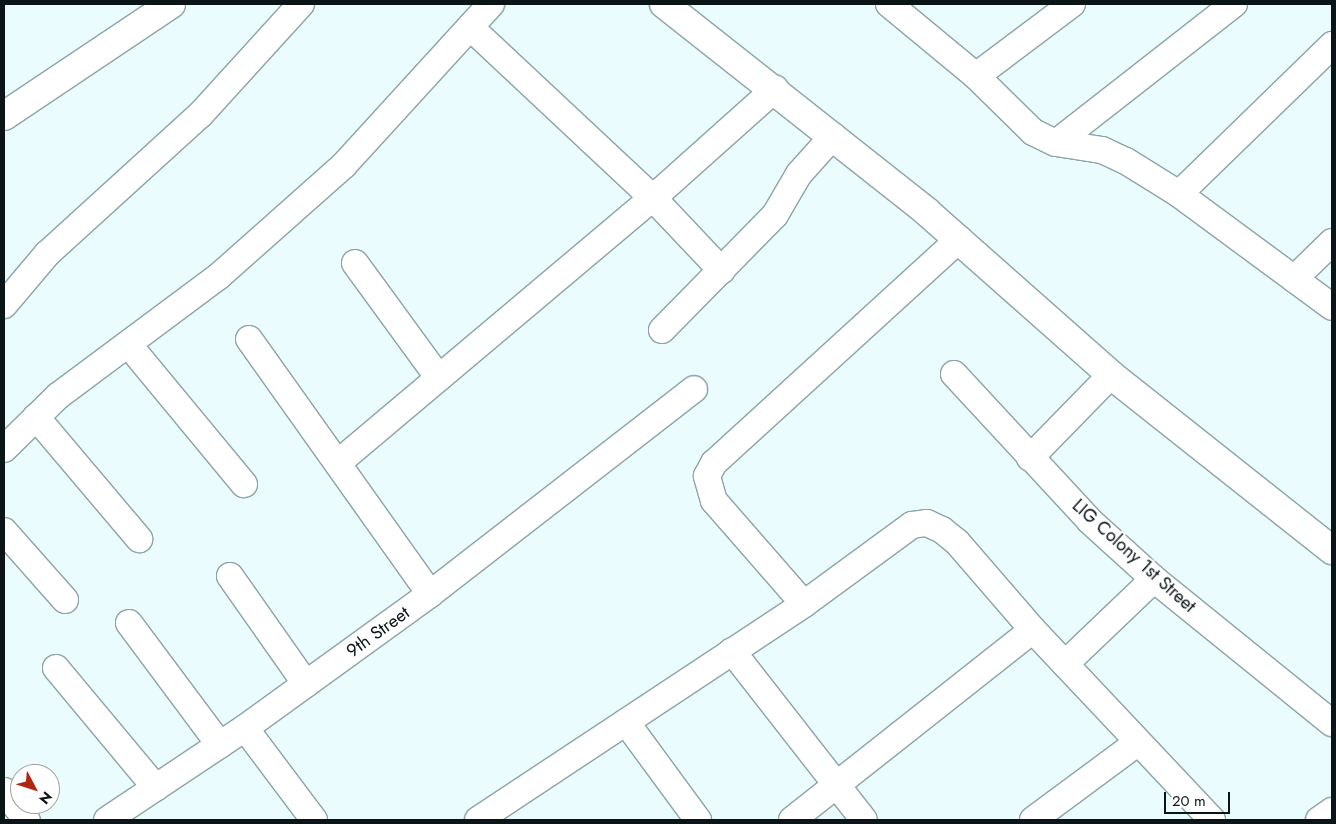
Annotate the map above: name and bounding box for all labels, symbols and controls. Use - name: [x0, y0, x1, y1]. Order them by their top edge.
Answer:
- street label: LIG Colony 1st Street: [1068, 495, 1200, 617]
- street label: 9th Street: [342, 602, 414, 662]
- north arrow: [10, 764, 60, 814]
- scale bar: [1166, 782, 1232, 814]
- text: N: [34, 787, 57, 809]
- text: 20 m: [1172, 790, 1206, 812]

